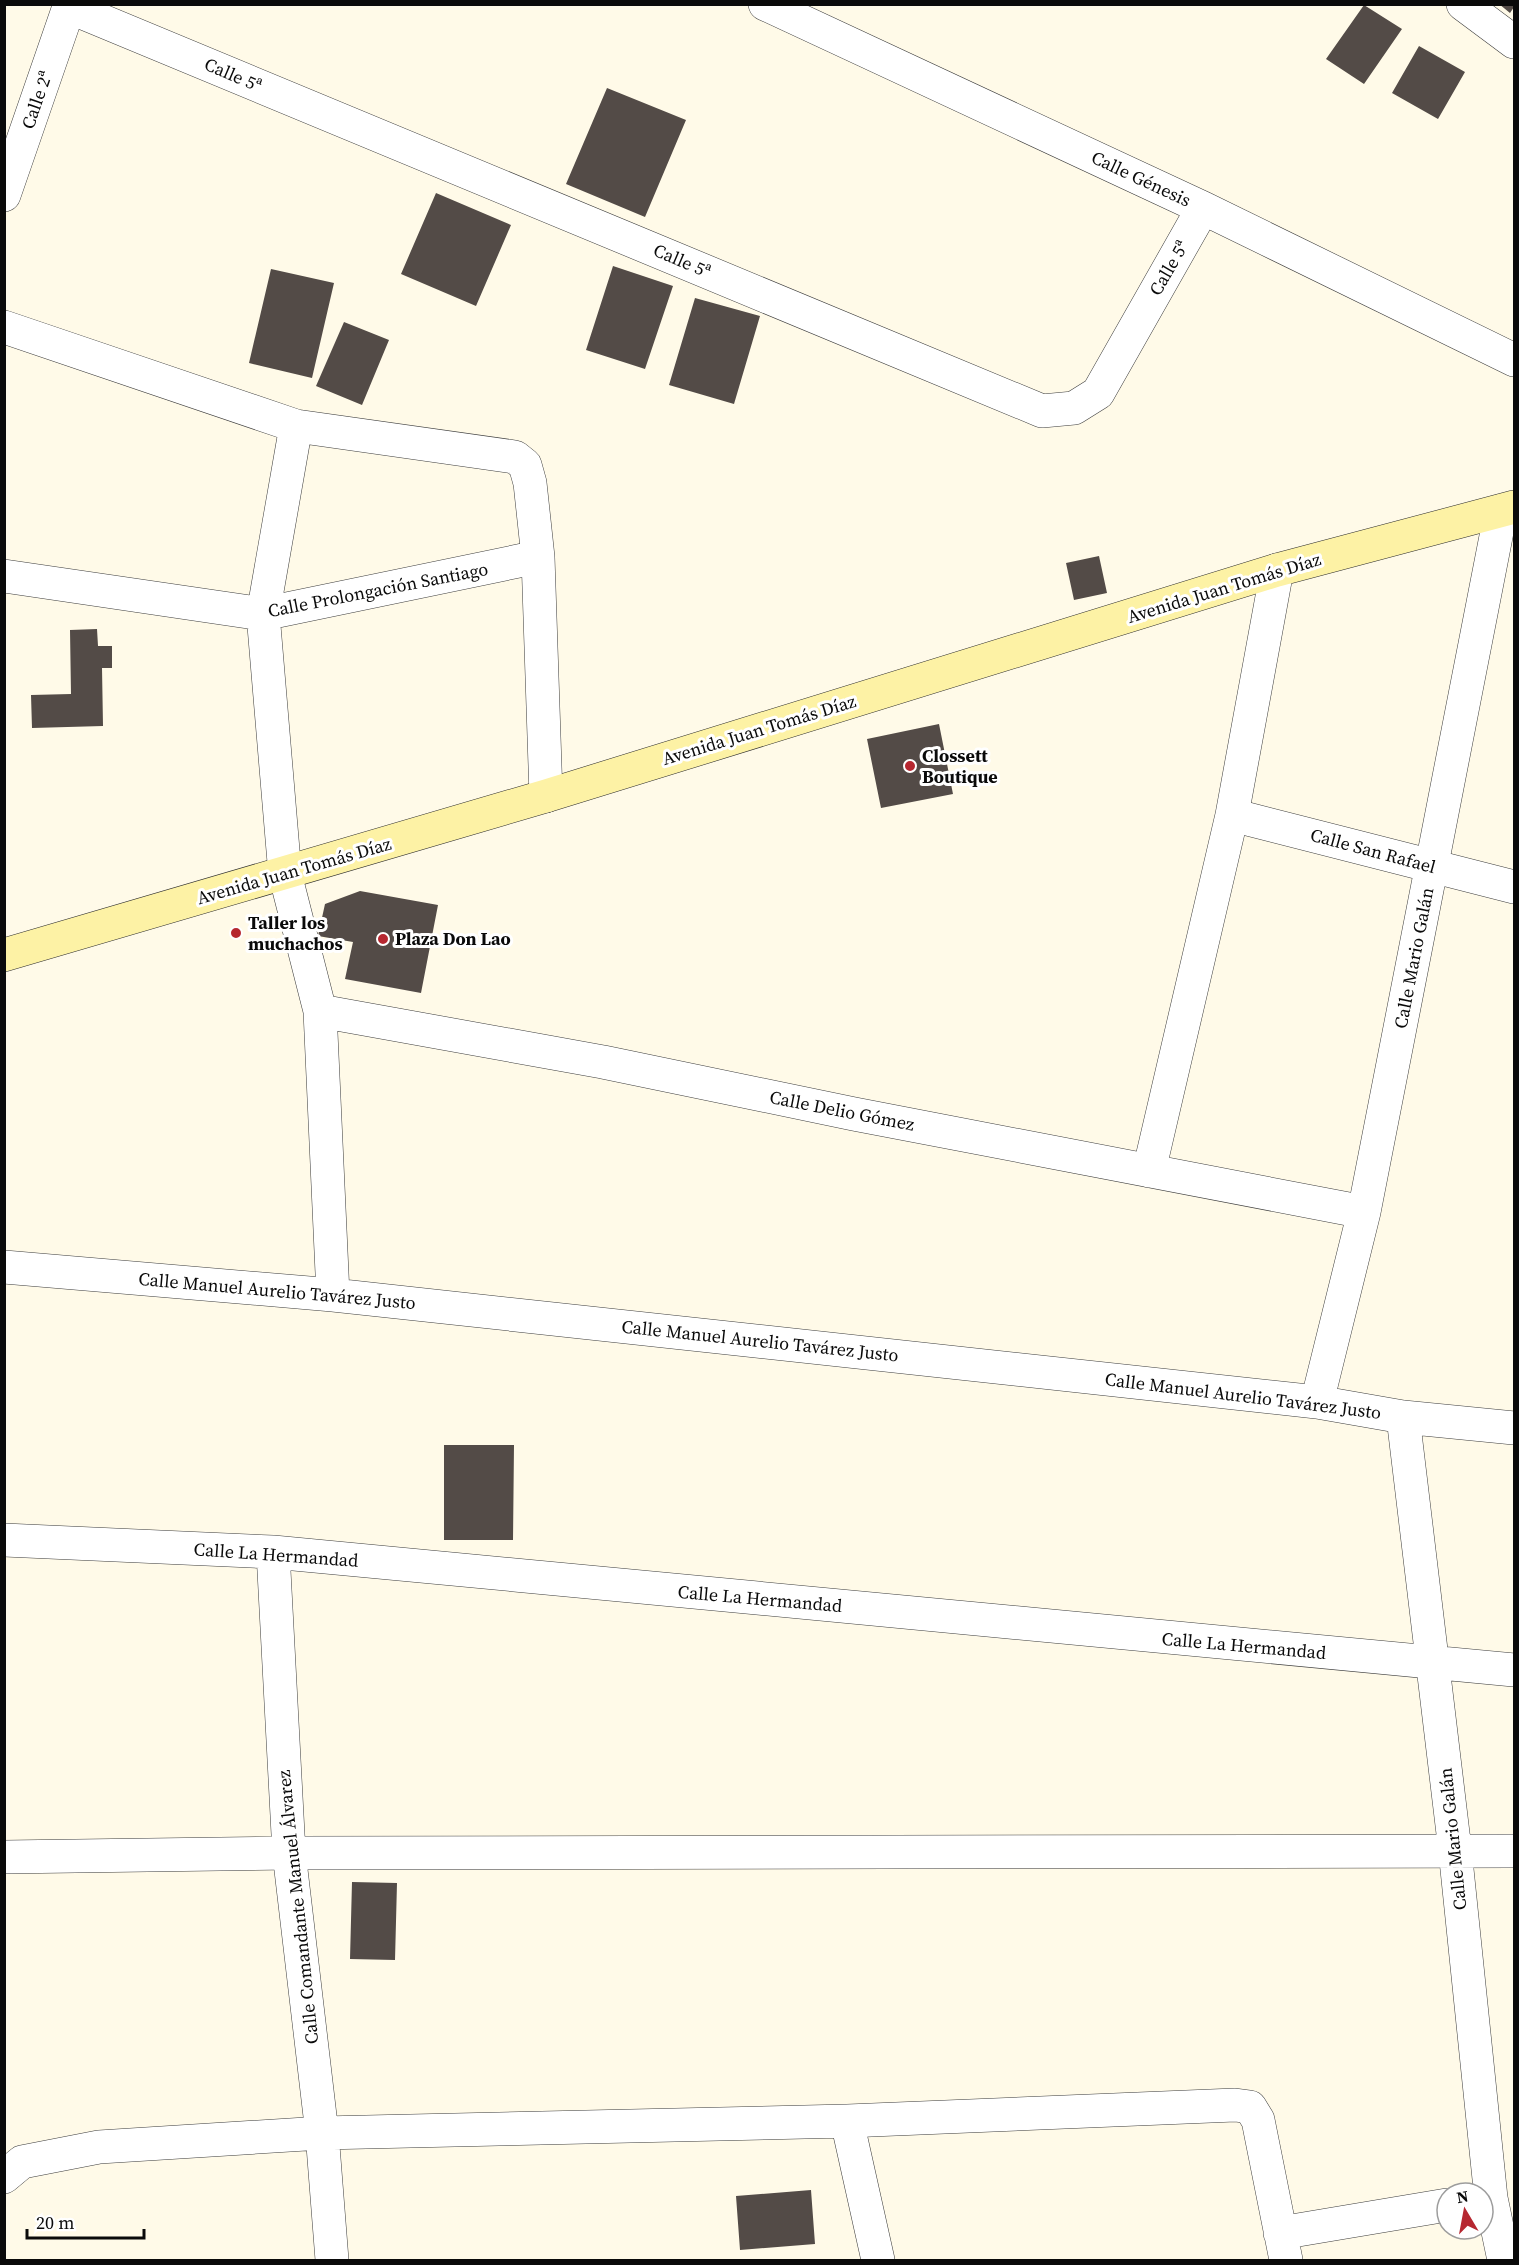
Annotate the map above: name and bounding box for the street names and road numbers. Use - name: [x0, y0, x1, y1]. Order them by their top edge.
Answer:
- street label: Calle 5ª: [201, 51, 266, 98]
- street label: Calle 2ª: [15, 67, 58, 132]
- street label: Calle Génesis: [1087, 145, 1195, 213]
- street label: Calle 5ª: [1143, 235, 1195, 300]
- street label: Calle 5ª: [650, 237, 715, 284]
- street label: Avenida Juan Tomás Díaz: [1124, 546, 1324, 629]
- street label: Calle Prolongación Santiago: [266, 556, 490, 623]
- street label: Avenida Juan Tomás Díaz: [659, 688, 859, 771]
- street label: Calle San Rafael: [1308, 822, 1439, 879]
- street label: Avenida Juan Tomás Díaz: [194, 831, 394, 910]
- street label: Calle Mario Galán: [1388, 885, 1439, 1031]
- street label: Calle Delio Gómez: [768, 1084, 917, 1137]
- street label: Calle Manuel Aurelio Tavárez Justo: [137, 1266, 417, 1315]
- street label: Calle Manuel Aurelio Tavárez Justo: [620, 1314, 900, 1367]
- street label: Calle Manuel Aurelio Tavárez Justo: [1103, 1366, 1383, 1425]
- street label: Calle La Hermandad: [193, 1536, 359, 1573]
- street label: Calle La Hermandad: [677, 1579, 843, 1618]
- street label: Calle La Hermandad: [1161, 1626, 1327, 1665]
- street label: Calle Mario Galán: [1433, 1766, 1472, 1912]
- street label: Calle Comandante Manuel Álvarez: [271, 1769, 324, 2045]

